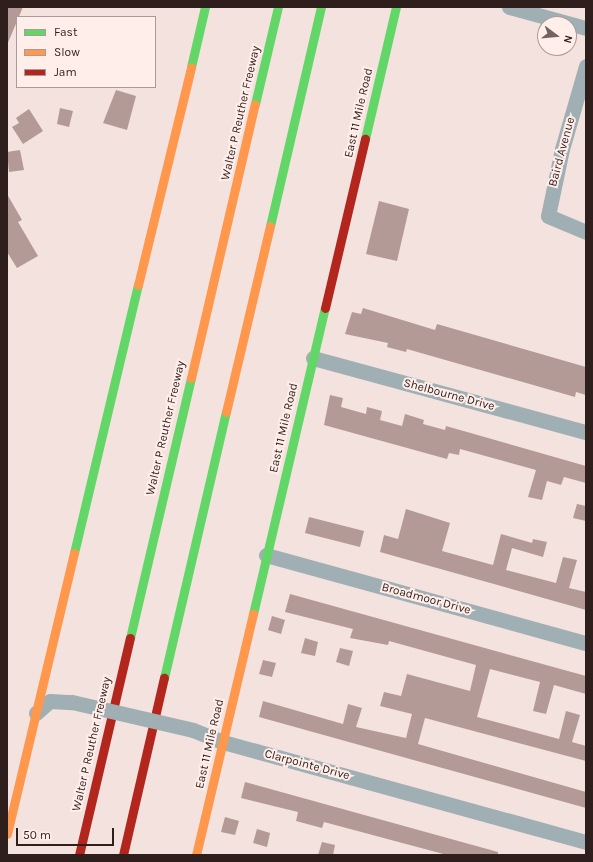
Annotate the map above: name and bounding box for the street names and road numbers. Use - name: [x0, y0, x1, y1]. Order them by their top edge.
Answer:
- street label: Walter P Reuther Freeway: [219, 44, 263, 182]
- street label: East 11 Mile Road: [342, 67, 376, 159]
- street label: Baird Avenue: [546, 116, 578, 188]
- street label: Walter P Reuther Freeway: [144, 359, 188, 497]
- street label: Shelbourne Drive: [402, 376, 496, 414]
- street label: East 11 Mile Road: [267, 382, 301, 474]
- street label: Broadmoor Drive: [380, 580, 472, 618]
- street label: Walter P Reuther Freeway: [70, 675, 114, 813]
- street label: East 11 Mile Road: [193, 698, 227, 790]
- street label: Clarpointe Drive: [263, 747, 351, 783]

